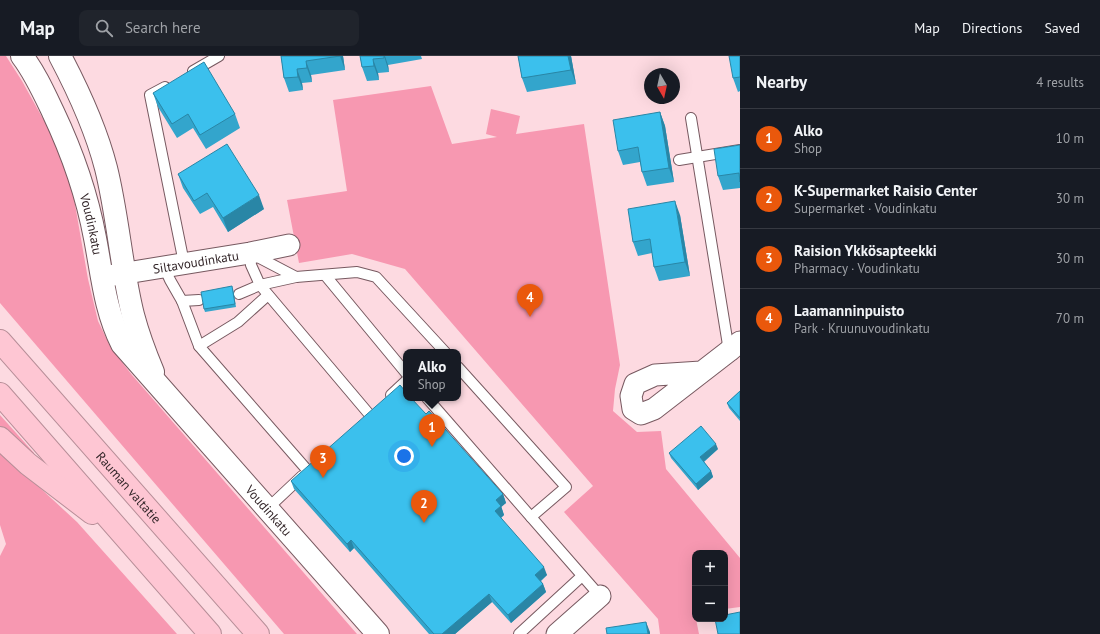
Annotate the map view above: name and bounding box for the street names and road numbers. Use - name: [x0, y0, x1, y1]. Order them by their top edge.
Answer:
- street label: Voudinkatu: [76, 191, 106, 256]
- street label: Siltavoudinkatu: [152, 246, 240, 277]
- street label: Rauman valtatie: [93, 448, 165, 527]
- street label: Voudinkatu: [241, 481, 296, 539]

